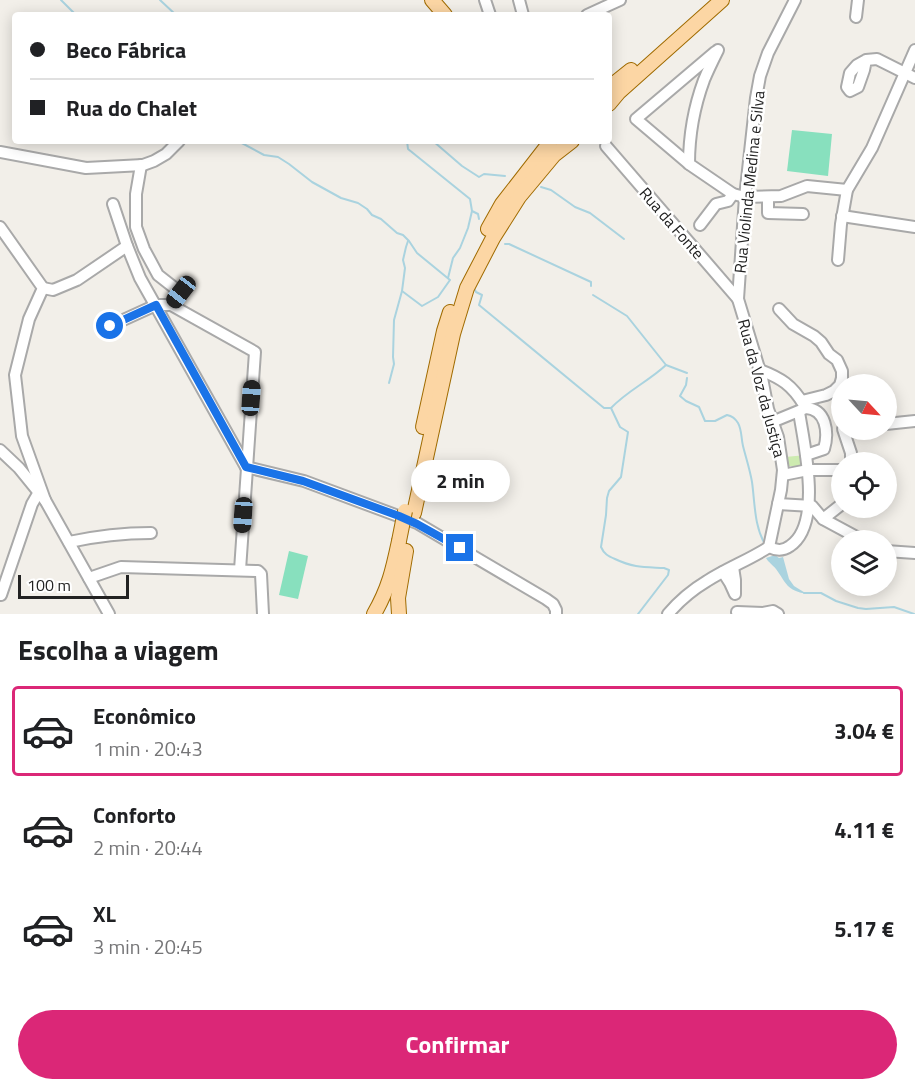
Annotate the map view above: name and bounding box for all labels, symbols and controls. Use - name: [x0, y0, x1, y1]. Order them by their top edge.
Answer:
- text: Beco Fábrica: [66, 33, 186, 67]
- street label: Rua Violinda Medina e Silva: [727, 89, 771, 275]
- text: Rua do Chalet: [66, 91, 197, 125]
- street label: Rua da Fonte: [634, 182, 710, 264]
- car: [163, 272, 199, 312]
- route start: [96, 312, 123, 339]
- street label: Rua da Voz da Justiça: [732, 316, 792, 460]
- north arrow: [831, 374, 897, 440]
- map controls: [831, 374, 897, 596]
- car: [241, 379, 261, 417]
- button: locate: [831, 452, 897, 518]
- callout: 2 min: [410, 461, 510, 503]
- text: 2 min: [436, 465, 485, 496]
- car: [233, 496, 253, 534]
- button: layers: [831, 530, 897, 596]
- route end: [446, 534, 473, 561]
- scale bar: [18, 572, 129, 600]
- text: 100 m: [27, 573, 71, 597]
- text: Escolha a viagem: [18, 629, 219, 670]
- text: Econômico: [93, 699, 196, 733]
- icon: car: [21, 704, 75, 758]
- text: 3.04 €: [834, 714, 894, 748]
- text: 1 min · 20:43: [93, 733, 203, 764]
- text: Conforto: [93, 798, 176, 832]
- icon: car: [21, 803, 75, 857]
- text: 4.11 €: [834, 813, 894, 847]
- text: 2 min · 20:44: [93, 832, 203, 863]
- text: XL: [93, 897, 116, 931]
- icon: car: [21, 902, 75, 956]
- text: 5.17 €: [834, 912, 894, 946]
- text: 3 min · 20:45: [93, 931, 203, 962]
- button: Confirmar: [18, 1010, 897, 1079]

